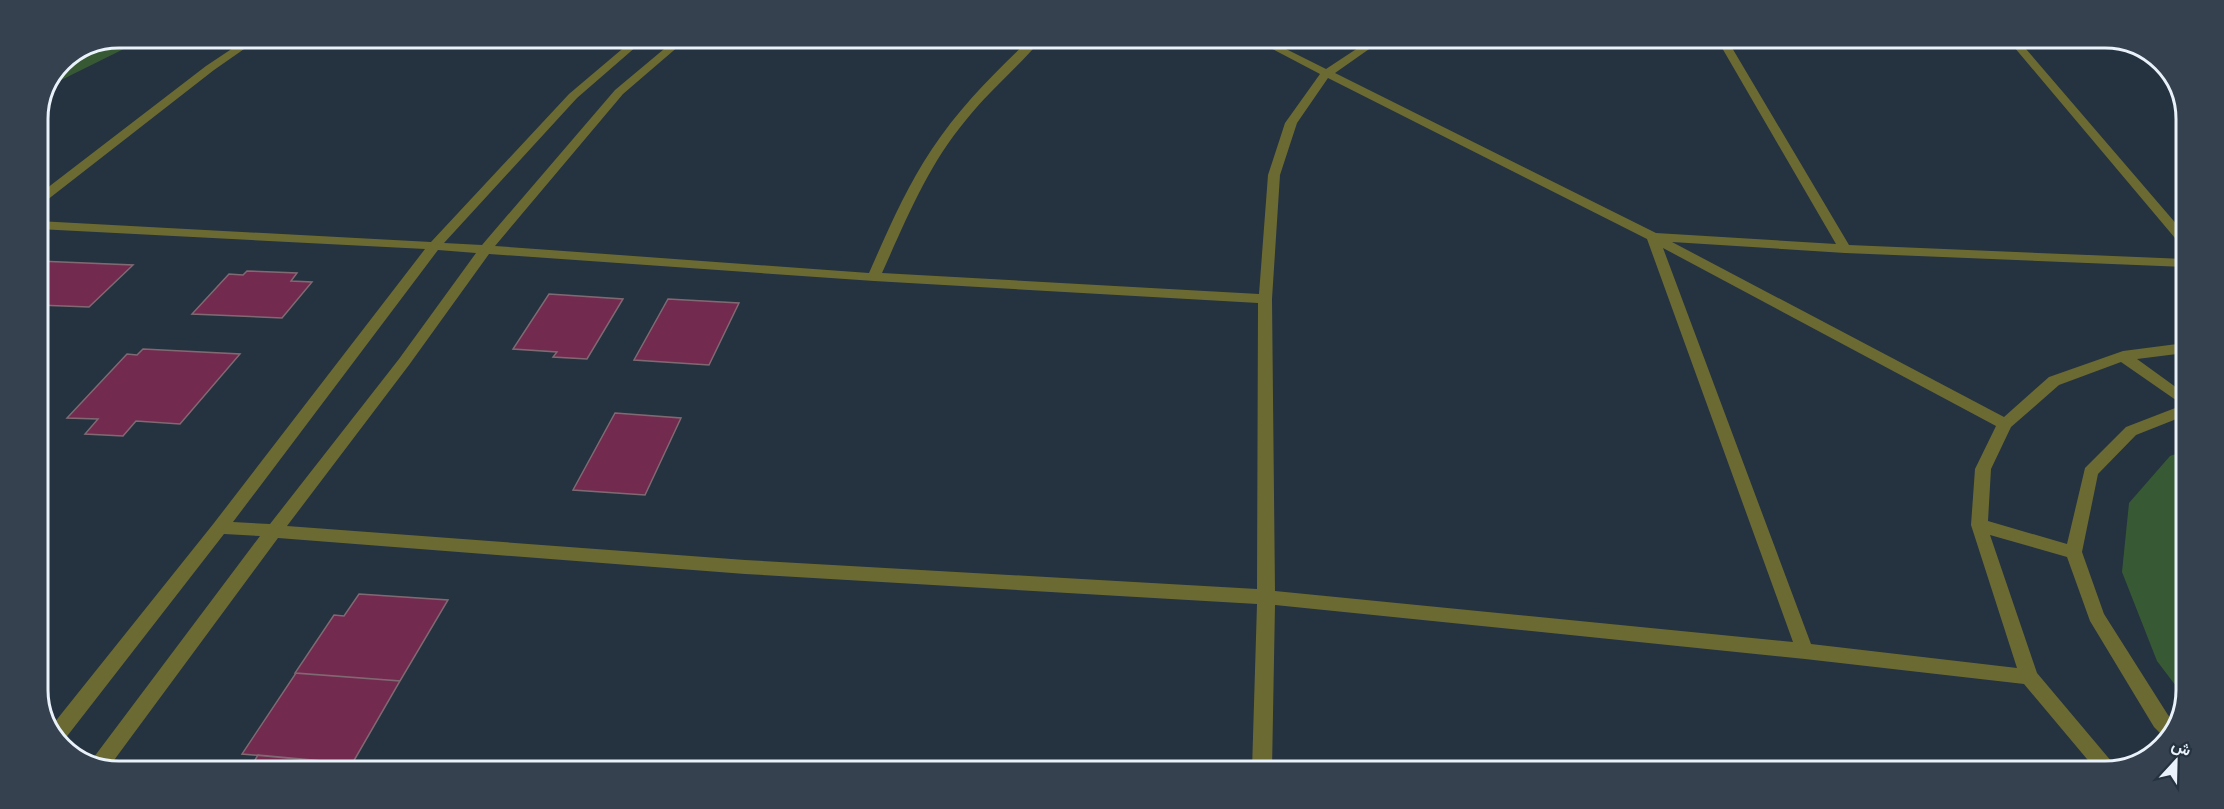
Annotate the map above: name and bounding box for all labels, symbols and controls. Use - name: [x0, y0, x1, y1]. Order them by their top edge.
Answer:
- north arrow: [2146, 731, 2206, 791]
- text: ش: [2169, 733, 2195, 761]

